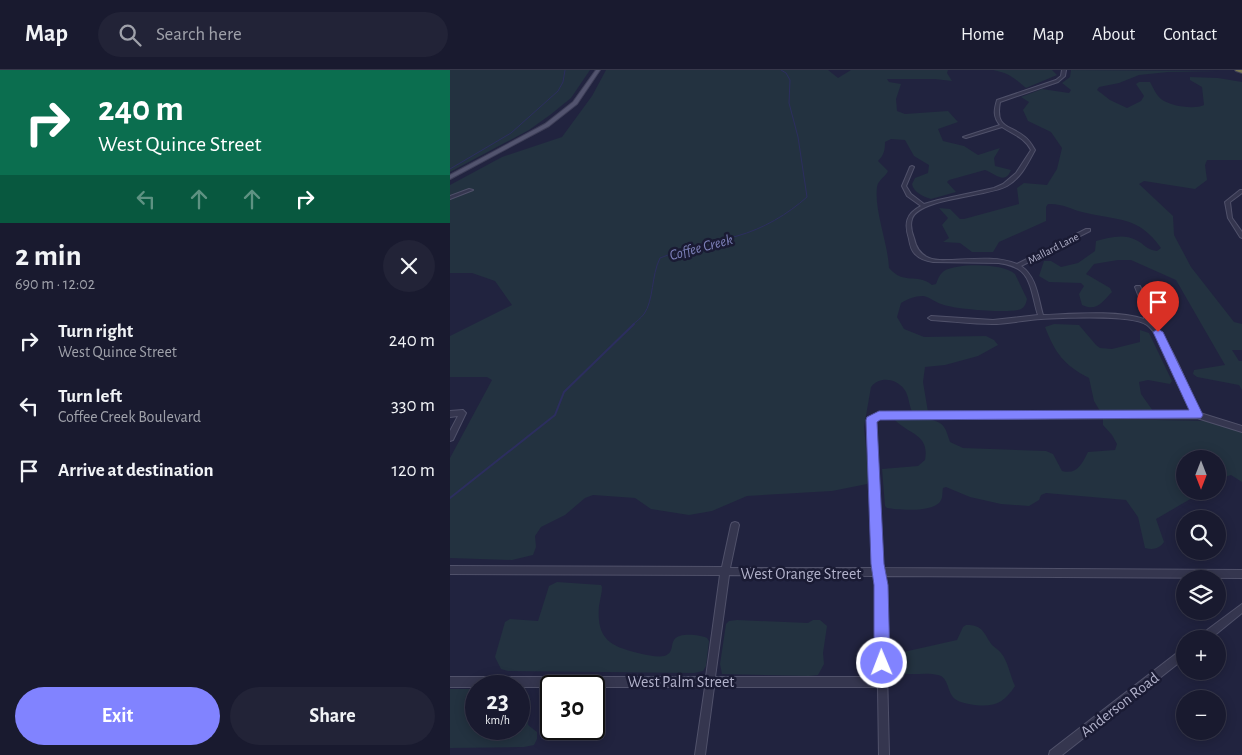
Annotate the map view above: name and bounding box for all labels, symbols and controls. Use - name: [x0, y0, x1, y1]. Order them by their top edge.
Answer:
- search box: [98, 12, 448, 57]
- icon: search: [116, 21, 144, 49]
- text: Map: [25, 22, 68, 46]
- text: Search here: [156, 25, 242, 44]
- text: Home: [961, 26, 1004, 44]
- text: Map: [1032, 26, 1064, 44]
- text: About: [1092, 26, 1135, 44]
- text: Contact: [1163, 26, 1217, 44]
- icon: right: [15, 90, 80, 155]
- text: 240 m: [98, 92, 184, 127]
- text: West Quince Street: [98, 133, 262, 155]
- icon: left: [132, 185, 160, 213]
- icon: ahead: [185, 185, 213, 213]
- icon: ahead: [238, 185, 266, 213]
- icon: right: [291, 185, 319, 213]
- street label: Mallard Lane: [1026, 231, 1080, 266]
- water label: Coffee Creek: [668, 232, 735, 263]
- button: close: [383, 240, 435, 292]
- text: 2 min: [15, 241, 82, 271]
- text: 690 m · 12:02: [15, 276, 95, 292]
- pin: [1137, 281, 1179, 332]
- icon: arrive: [1144, 288, 1172, 316]
- text: Turn right: [58, 322, 133, 341]
- icon: right: [15, 327, 43, 355]
- text: 240 m: [389, 331, 435, 350]
- text: West Quince Street: [58, 344, 177, 360]
- text: Turn left: [58, 387, 122, 406]
- icon: left: [15, 392, 43, 420]
- text: 330 m: [391, 396, 435, 415]
- text: Coffee Creek Boulevard: [58, 409, 201, 425]
- north arrow: [1176, 450, 1226, 500]
- map controls: [1176, 450, 1226, 740]
- icon: arrive: [15, 457, 43, 485]
- text: Arrive at destination: [58, 461, 214, 480]
- text: 120 m: [391, 461, 435, 480]
- button: search: [1176, 510, 1226, 560]
- street label: West Orange Street: [741, 566, 861, 582]
- button: layers: [1176, 570, 1226, 620]
- button: +: [1176, 630, 1226, 680]
- position arrow: [855, 636, 907, 688]
- street label: Anderson Road: [1077, 669, 1162, 740]
- street label: West Palm Street: [628, 674, 734, 690]
- speed limit sign: 30: [540, 675, 605, 740]
- button: Exit: [15, 687, 220, 745]
- button: Share: [230, 687, 435, 745]
- text: 23: [486, 689, 509, 714]
- button: −: [1176, 690, 1226, 740]
- text: km/h: [485, 714, 510, 726]

